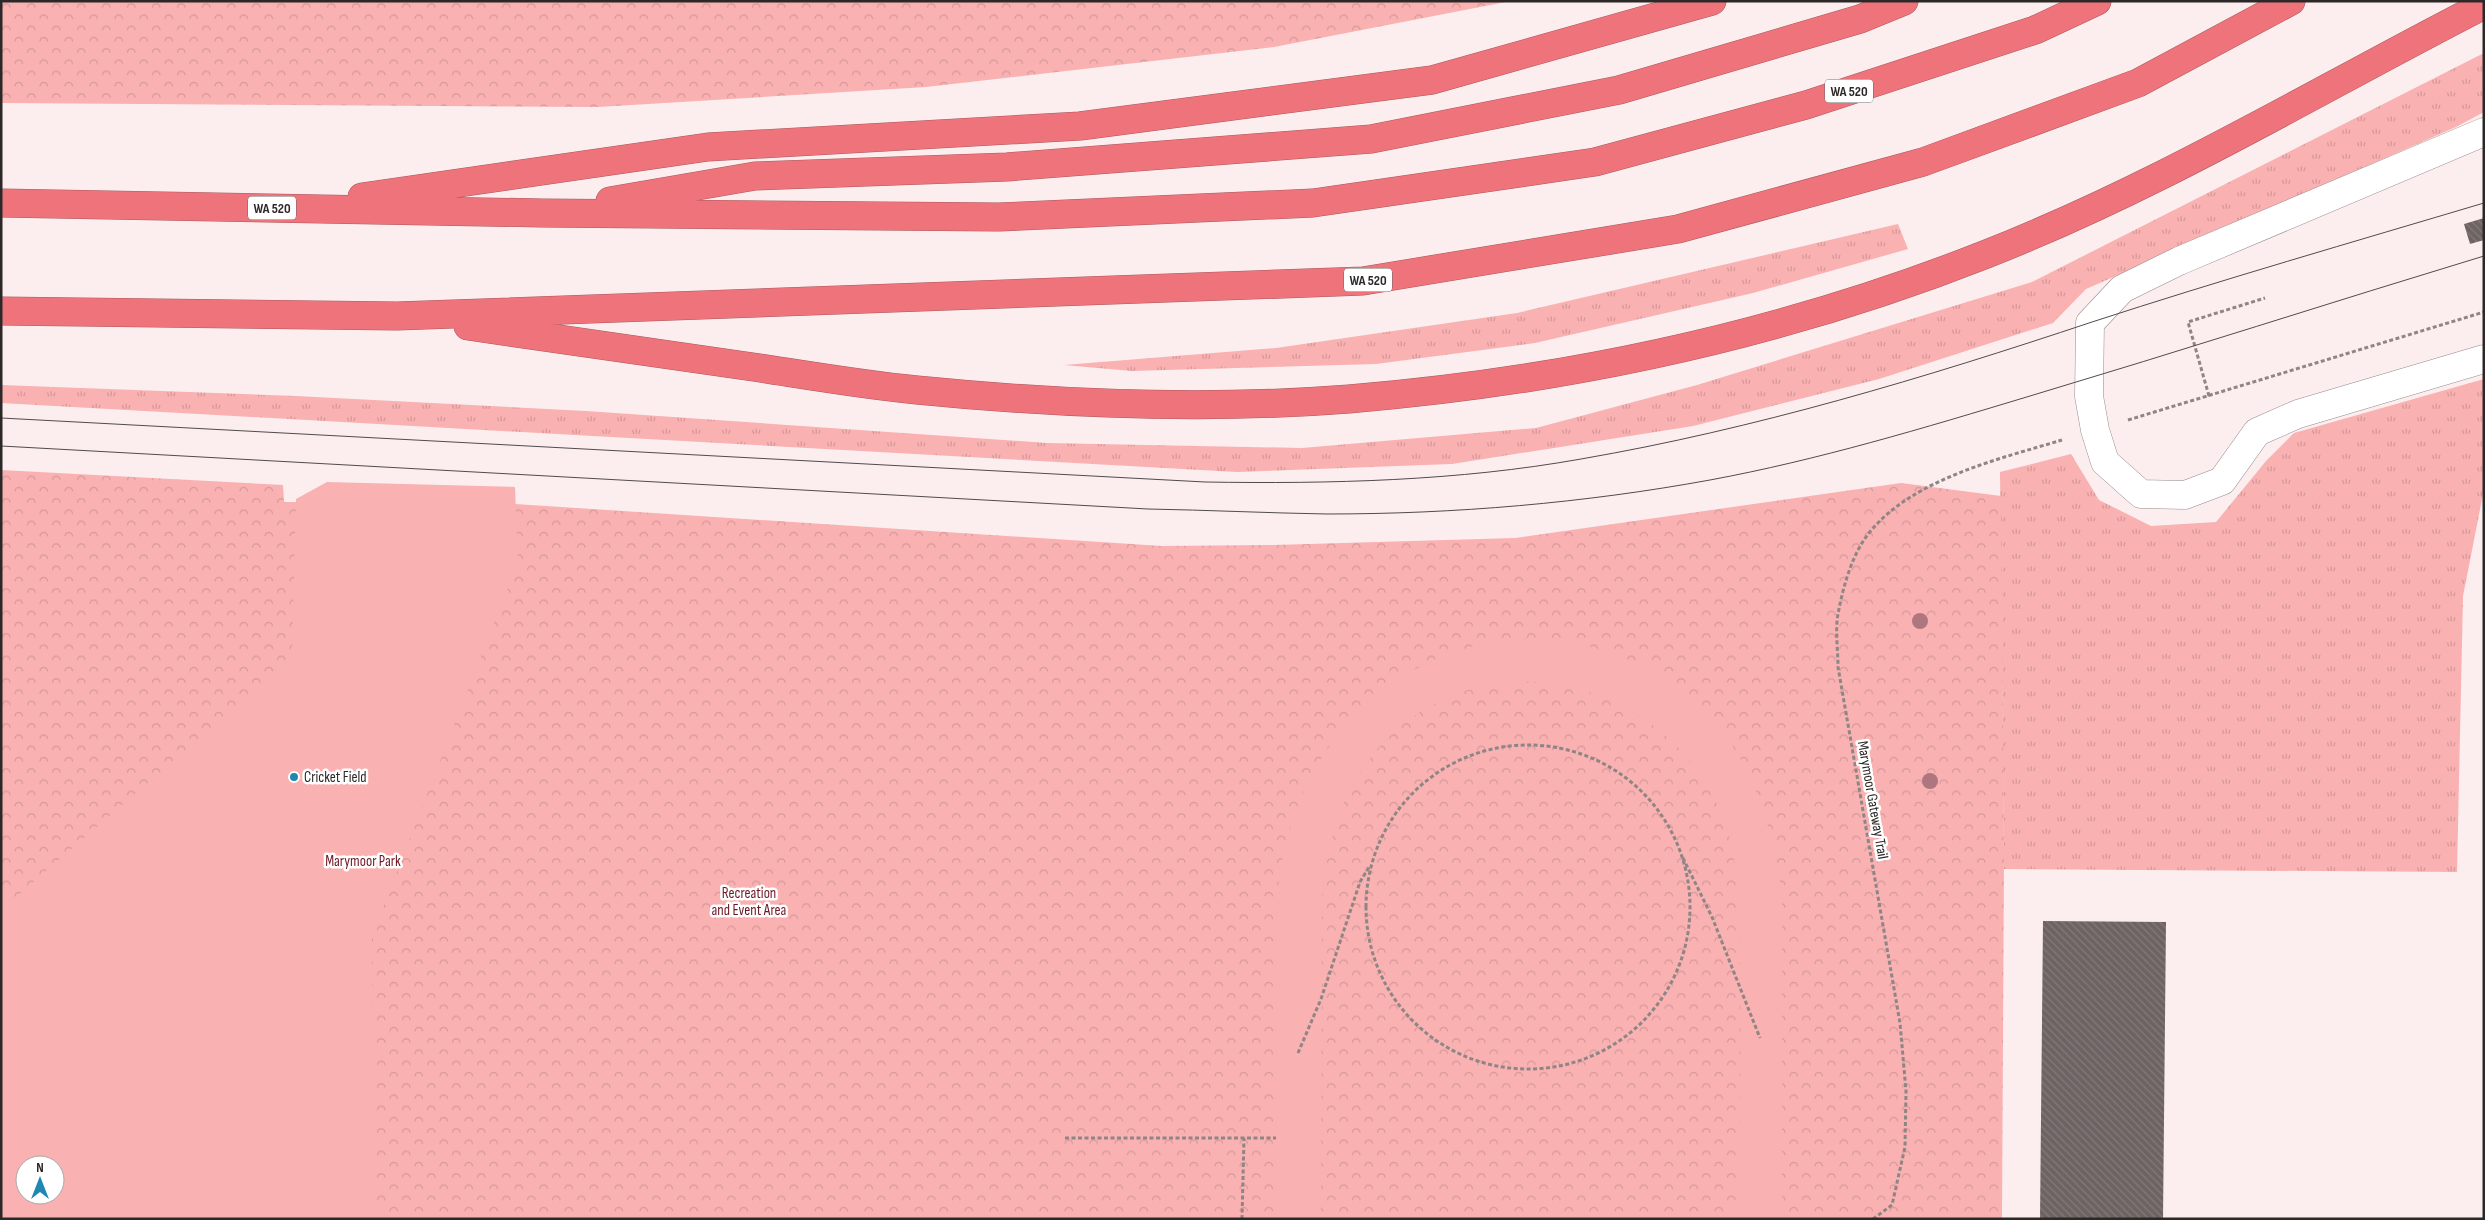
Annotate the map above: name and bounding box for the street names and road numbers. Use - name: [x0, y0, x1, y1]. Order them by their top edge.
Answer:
- road number: WA 520: [1825, 80, 1873, 102]
- road number: WA 520: [248, 197, 296, 220]
- road number: WA 520: [1344, 268, 1392, 292]
- street label: Marymoor Gateway Trail: [1853, 739, 1892, 861]

